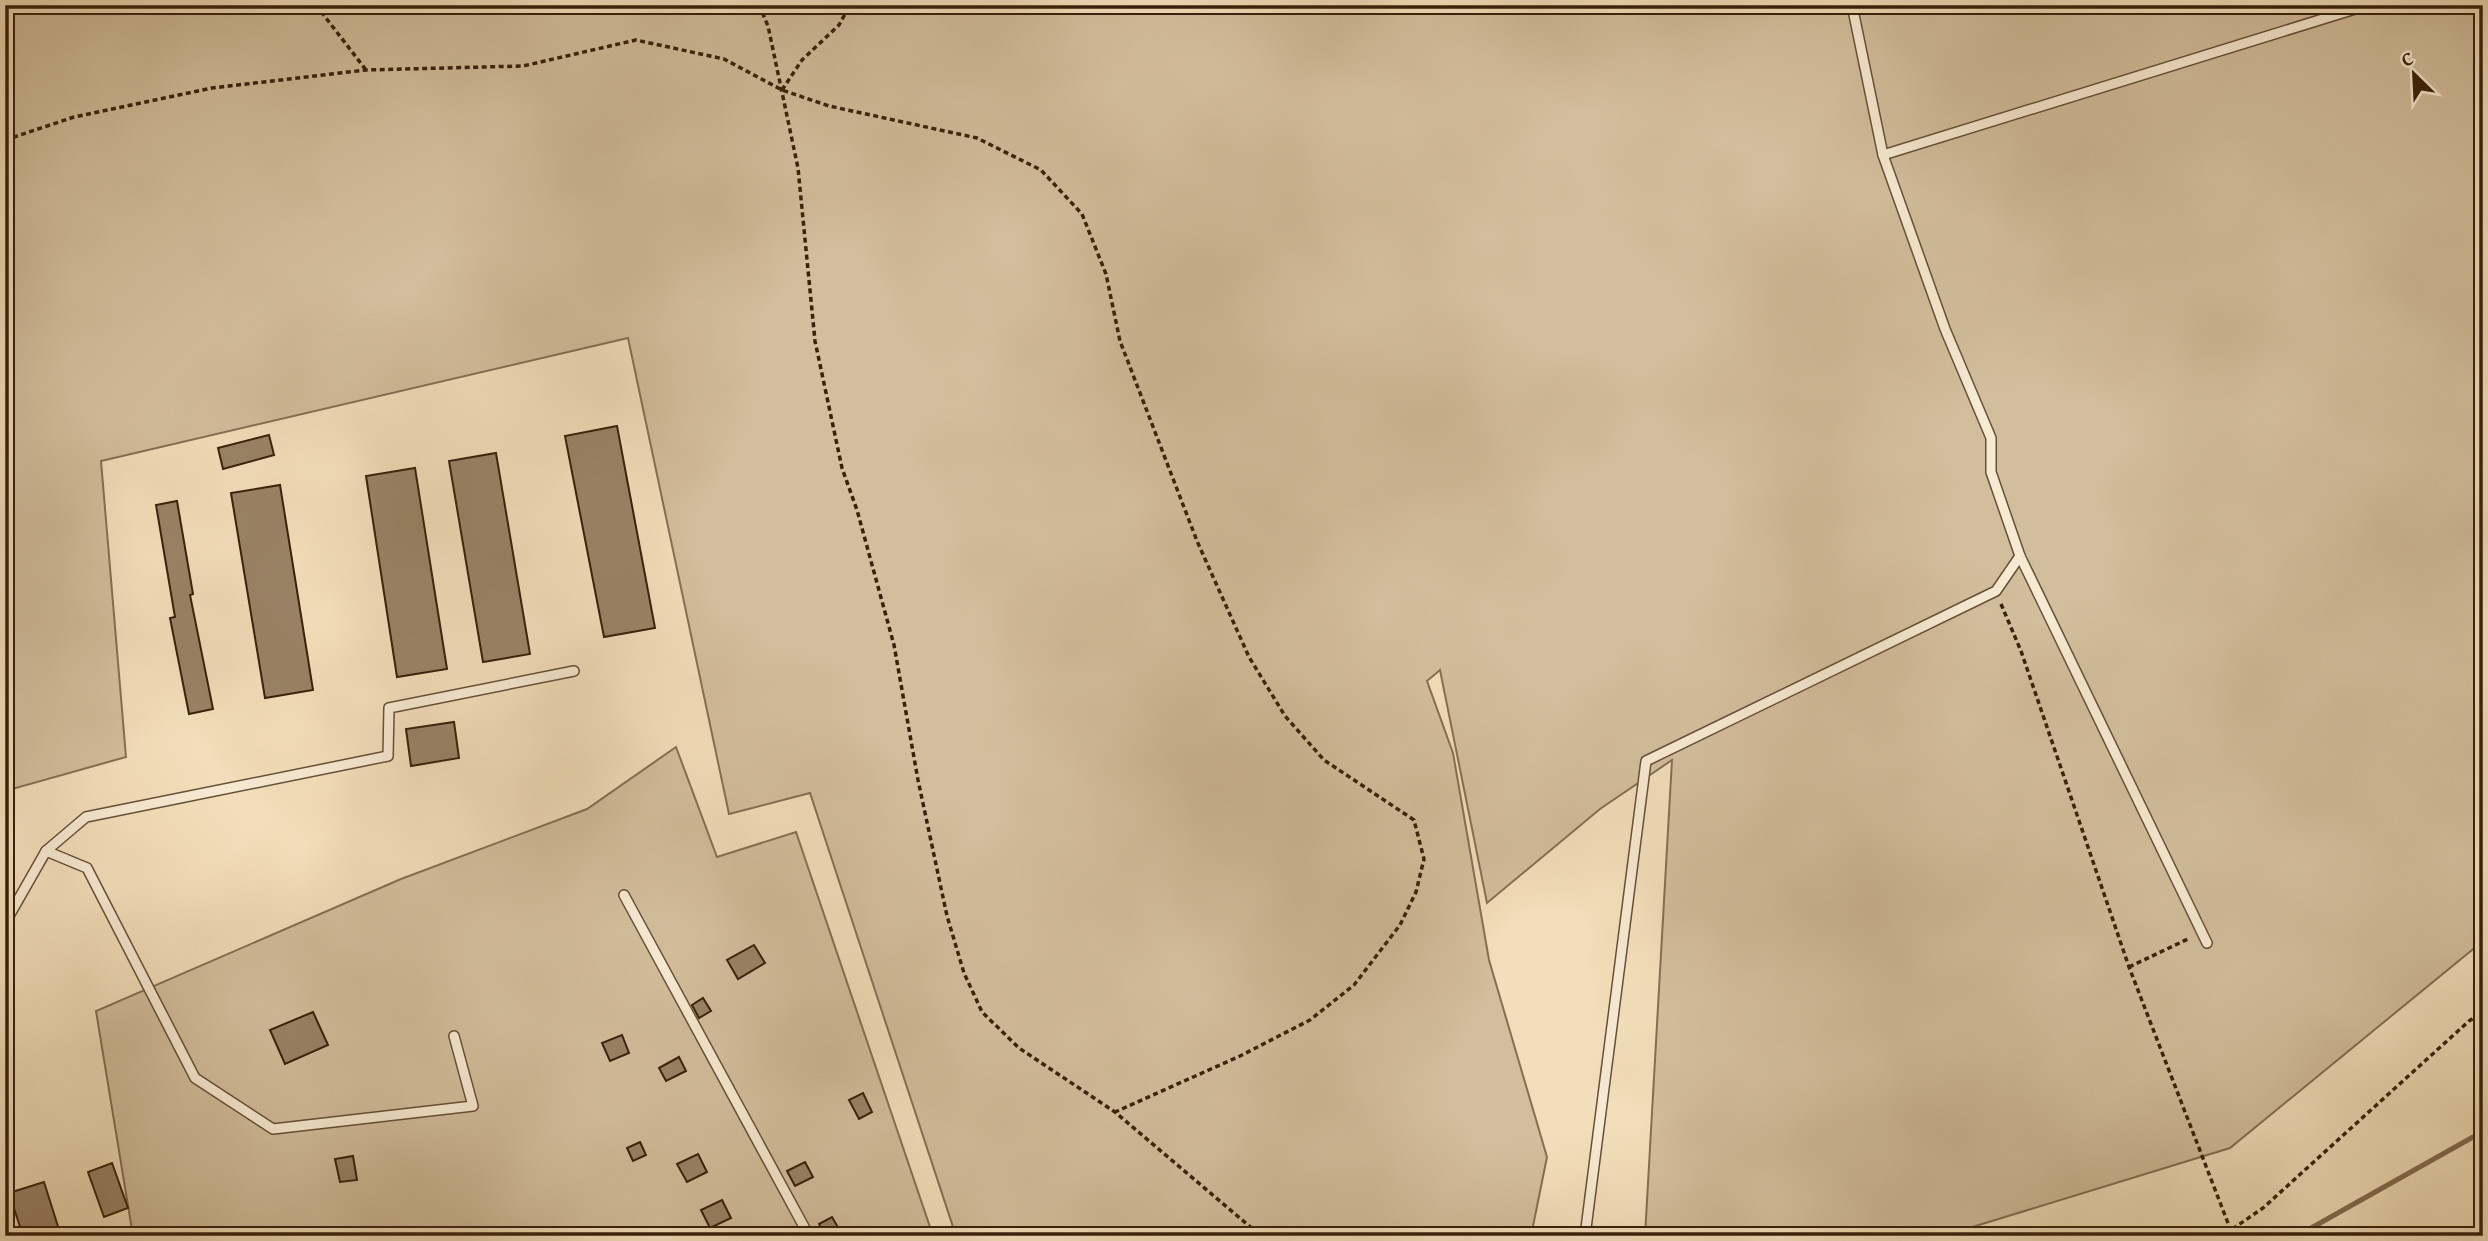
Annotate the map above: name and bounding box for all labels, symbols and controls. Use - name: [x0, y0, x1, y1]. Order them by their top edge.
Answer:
- north arrow: [2380, 38, 2450, 108]
- text: С: [2396, 43, 2418, 73]

